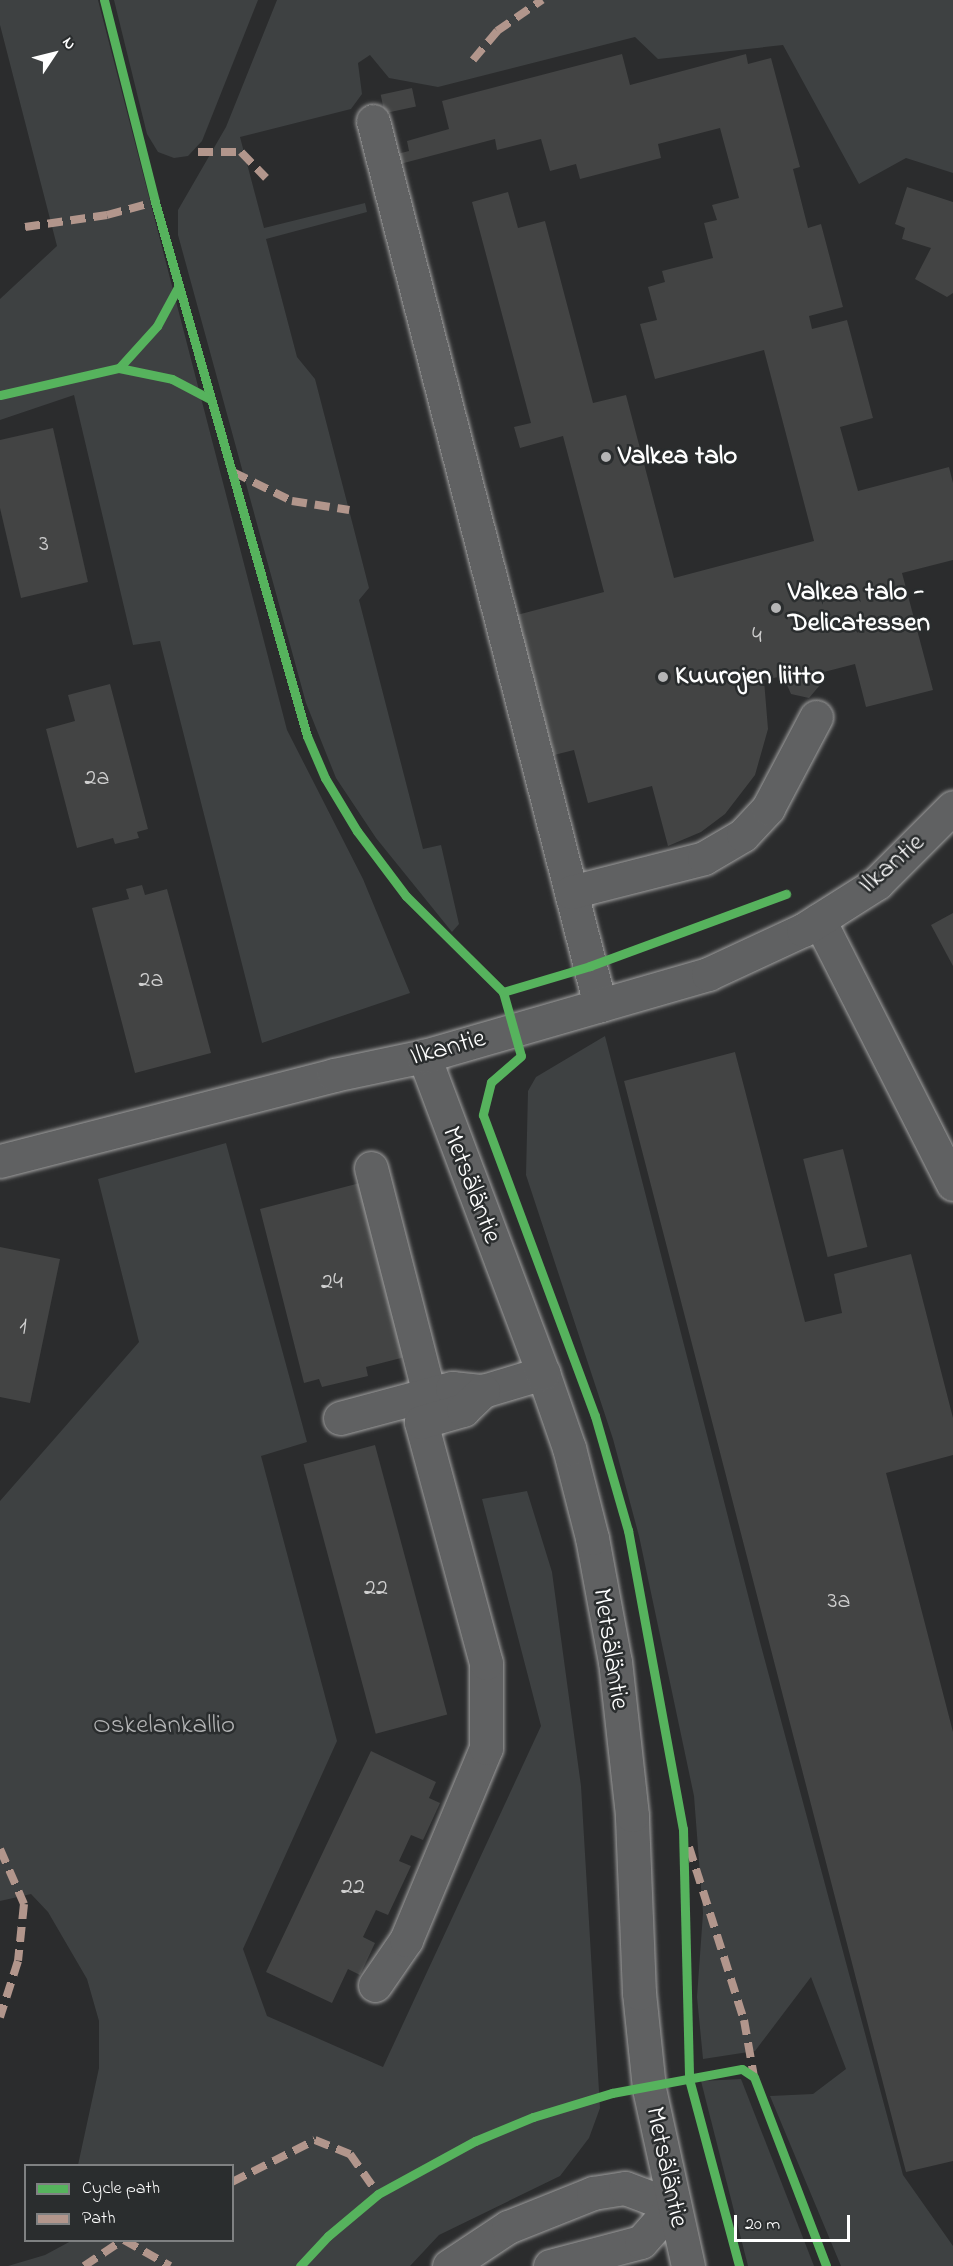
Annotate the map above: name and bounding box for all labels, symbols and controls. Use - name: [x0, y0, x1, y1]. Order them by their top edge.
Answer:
- north arrow: [24, 24, 84, 84]
- text: N: [56, 32, 82, 55]
- place label: Valkea talo: [618, 441, 737, 473]
- marker: Valkea talo: [599, 450, 613, 464]
- house number: 3: [39, 531, 49, 559]
- place label: Valkea talo - Delicatessen: [788, 576, 930, 639]
- marker: Valkea talo - Delicatessen: [769, 601, 783, 615]
- house number: 4: [752, 623, 762, 651]
- place label: Kuurojen liitto: [675, 661, 825, 693]
- marker: Kuurojen liitto: [656, 670, 670, 684]
- house number: 2a: [85, 765, 109, 793]
- street label: Ilkantie: [852, 827, 932, 901]
- house number: 2a: [139, 967, 163, 995]
- street label: Ilkantie: [407, 1022, 489, 1074]
- street label: Metsäläntie: [434, 1122, 508, 1248]
- house number: 24: [321, 1269, 343, 1297]
- house number: 1: [19, 1314, 27, 1342]
- house number: 22: [364, 1575, 388, 1603]
- street label: Metsäläntie: [584, 1586, 636, 1712]
- house number: 3a: [828, 1588, 850, 1616]
- park label: Oskelankallio: [93, 1710, 235, 1742]
- house number: 22: [341, 1874, 365, 1902]
- street label: Metsäläntie: [637, 2104, 695, 2230]
- legend: [24, 2164, 234, 2242]
- text: Cycle path: [82, 2176, 160, 2202]
- scale bar: [737, 2203, 852, 2241]
- text: Path: [82, 2206, 116, 2232]
- text: 20 m: [745, 2212, 780, 2238]

